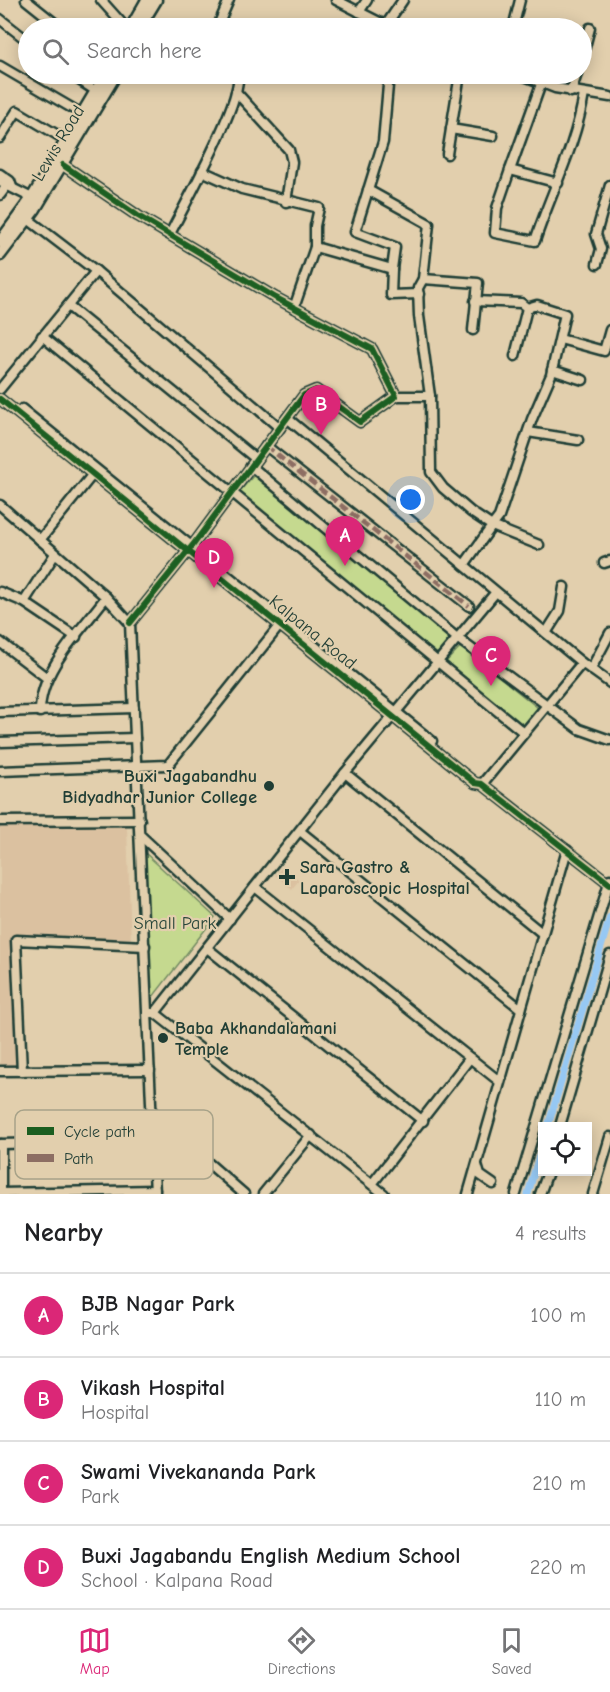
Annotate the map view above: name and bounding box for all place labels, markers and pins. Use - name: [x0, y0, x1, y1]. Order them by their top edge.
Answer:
- pin: B: [302, 386, 340, 435]
- pin: A: [326, 516, 364, 566]
- pin: D: [194, 538, 234, 588]
- pin: C: [472, 636, 510, 686]
- place label: Buxi Jagabandhu Bidyadhar Junior College: [62, 766, 257, 808]
- marker: Buxi Jagabandhu Bidyadhar Junior College: [262, 779, 276, 793]
- place label: Sara Gastro & Laparoscopic Hospital: [300, 857, 470, 899]
- marker: Sara Gastro & Laparoscopic Hospital: [278, 868, 296, 886]
- place label: Baba Akhandalamani Temple: [175, 1018, 337, 1060]
- marker: Baba Akhandalamani Temple: [156, 1031, 170, 1045]

